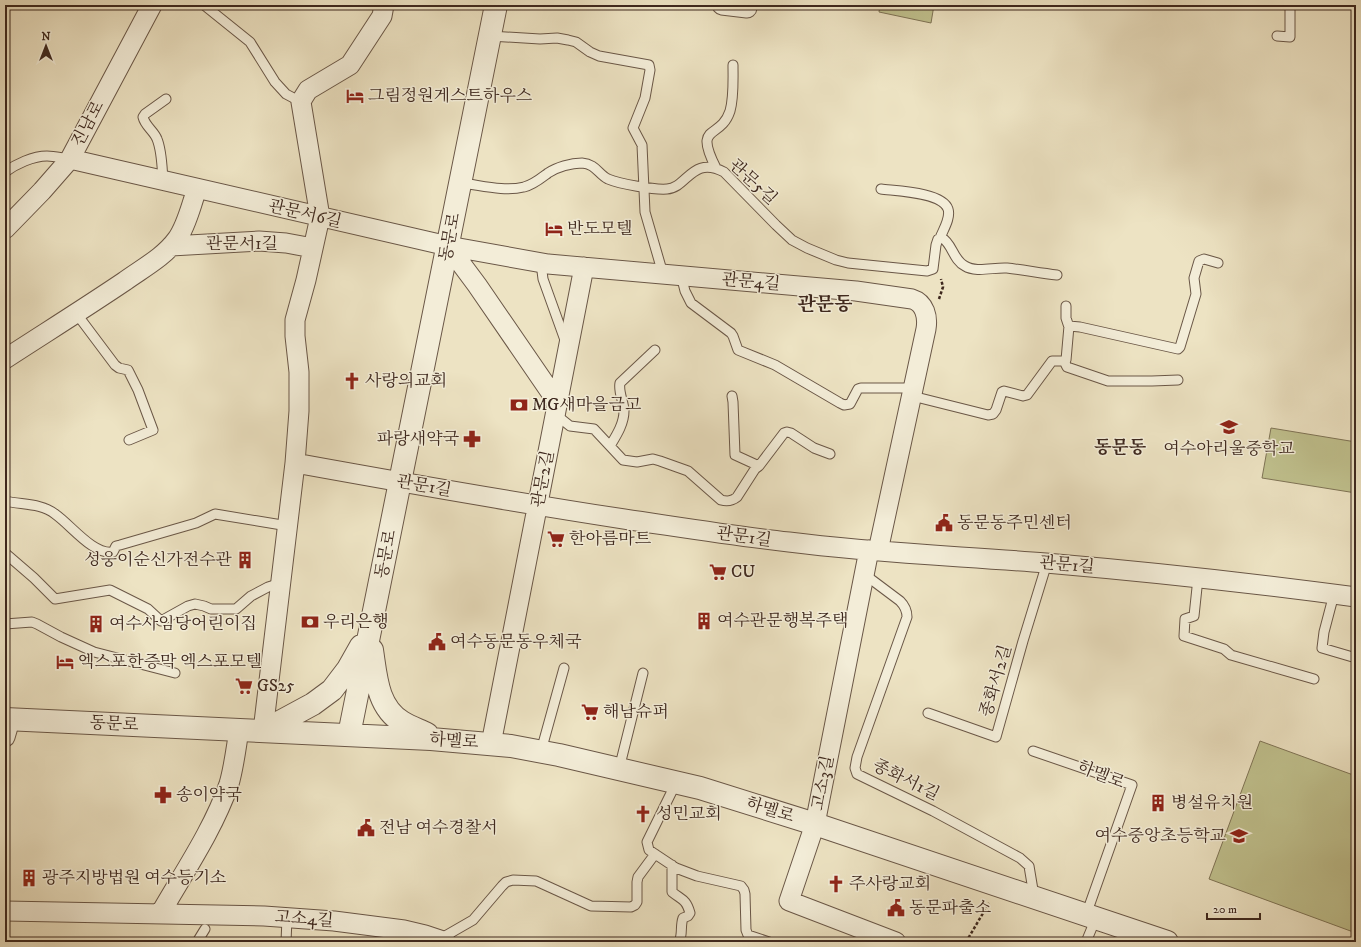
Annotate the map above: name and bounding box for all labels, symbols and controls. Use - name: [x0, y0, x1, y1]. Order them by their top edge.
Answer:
- north arrow: [26, 26, 66, 66]
- text: N: [41, 30, 51, 44]
- place label: 그림정원게스트하우스: [368, 85, 533, 107]
- hotel icon: 그림정원게스트하우스: [345, 86, 365, 106]
- street label: 진남로: [67, 97, 110, 151]
- street label: 관문5길: [724, 154, 782, 210]
- street label: 관문서6길: [266, 195, 344, 233]
- street label: 동문로: [435, 210, 466, 263]
- place label: 반도모텔: [567, 218, 633, 240]
- hotel icon: 반도모텔: [544, 219, 564, 239]
- street label: 관문서1길: [206, 233, 278, 255]
- street label: 관문4길: [721, 268, 781, 296]
- district label: 관문동: [797, 293, 853, 316]
- place label: 사랑의교회: [365, 370, 447, 392]
- church icon: 사랑의교회: [342, 371, 362, 391]
- place label: MG새마을금고: [532, 394, 642, 416]
- bank icon: MG새마을금고: [509, 395, 529, 415]
- school or university icon: 여수아리울중학교: [1219, 417, 1239, 437]
- place label: 파랑새약국: [377, 428, 460, 450]
- pharmacy icon: 파랑새약국: [462, 429, 482, 449]
- district label: 동문동: [1094, 437, 1147, 459]
- place label: 여수아리울중학교: [1163, 438, 1295, 460]
- street label: 관문2길: [527, 449, 559, 509]
- street label: 관문1길: [395, 470, 453, 502]
- place label: 동문동주민센터: [957, 512, 1072, 534]
- public building icon: 동문동주민센터: [934, 513, 954, 533]
- street label: 관문1길: [715, 522, 773, 552]
- street label: 동문로: [371, 527, 402, 580]
- place label: 한아름마트: [569, 528, 652, 550]
- supermarket icon: 한아름마트: [546, 529, 566, 549]
- place label: 성웅이순신가전수관: [84, 549, 233, 571]
- building icon: 성웅이순신가전수관: [235, 550, 255, 570]
- street label: 관문1길: [1038, 552, 1096, 578]
- place label: CU: [731, 561, 755, 583]
- supermarket icon: CU: [708, 562, 728, 582]
- place label: 여수관문행복주택: [717, 610, 848, 632]
- place label: 우리은행: [323, 611, 389, 633]
- building icon: 여수관문행복주택: [694, 611, 714, 631]
- bank icon: 우리은행: [300, 612, 320, 632]
- place label: 여수사임당어린이집: [109, 613, 257, 635]
- building icon: 여수사임당어린이집: [86, 614, 106, 634]
- place label: 여수동문동우체국: [450, 631, 582, 653]
- public building icon: 여수동문동우체국: [427, 632, 447, 652]
- street label: 종화서2길: [975, 642, 1017, 720]
- place label: 엑스포한증막 엑스포모텔: [78, 651, 262, 673]
- hotel icon: 엑스포한증막 엑스포모텔: [55, 652, 75, 672]
- place label: GS25: [257, 675, 295, 697]
- supermarket icon: GS25: [234, 676, 254, 696]
- place label: 해남슈퍼: [603, 701, 669, 723]
- supermarket icon: 해남슈퍼: [580, 702, 600, 722]
- street label: 동문로: [89, 712, 140, 736]
- street label: 하멜로: [429, 728, 480, 754]
- street label: 고소3길: [807, 754, 839, 812]
- street label: 종화서1길: [869, 754, 943, 806]
- street label: 하멜로: [1074, 756, 1128, 794]
- place label: 송이약국: [176, 784, 242, 806]
- pharmacy icon: 송이약국: [153, 785, 173, 805]
- street label: 하멜로: [743, 792, 797, 828]
- place label: 병설유치원: [1171, 792, 1253, 814]
- building icon: 병설유치원: [1148, 793, 1168, 813]
- place label: 성민교회: [656, 803, 722, 825]
- church icon: 성민교회: [633, 804, 653, 824]
- place label: 전남 여수경찰서: [379, 817, 498, 839]
- public building icon: 전남 여수경찰서: [356, 818, 376, 838]
- place label: 여수중앙초등학교: [1095, 825, 1227, 847]
- school or university icon: 여수중앙초등학교: [1229, 826, 1249, 846]
- place label: 광주지방법원 여수등기소: [42, 867, 227, 889]
- building icon: 광주지방법원 여수등기소: [19, 868, 39, 888]
- place label: 주사랑교회: [849, 873, 931, 895]
- church icon: 주사랑교회: [826, 874, 846, 894]
- scale bar: [1207, 895, 1260, 921]
- place label: 동문파출소: [909, 897, 992, 919]
- public building icon: 동문파출소: [886, 898, 906, 918]
- text: 20 m: [1213, 902, 1237, 917]
- street label: 고소4길: [274, 906, 334, 932]

